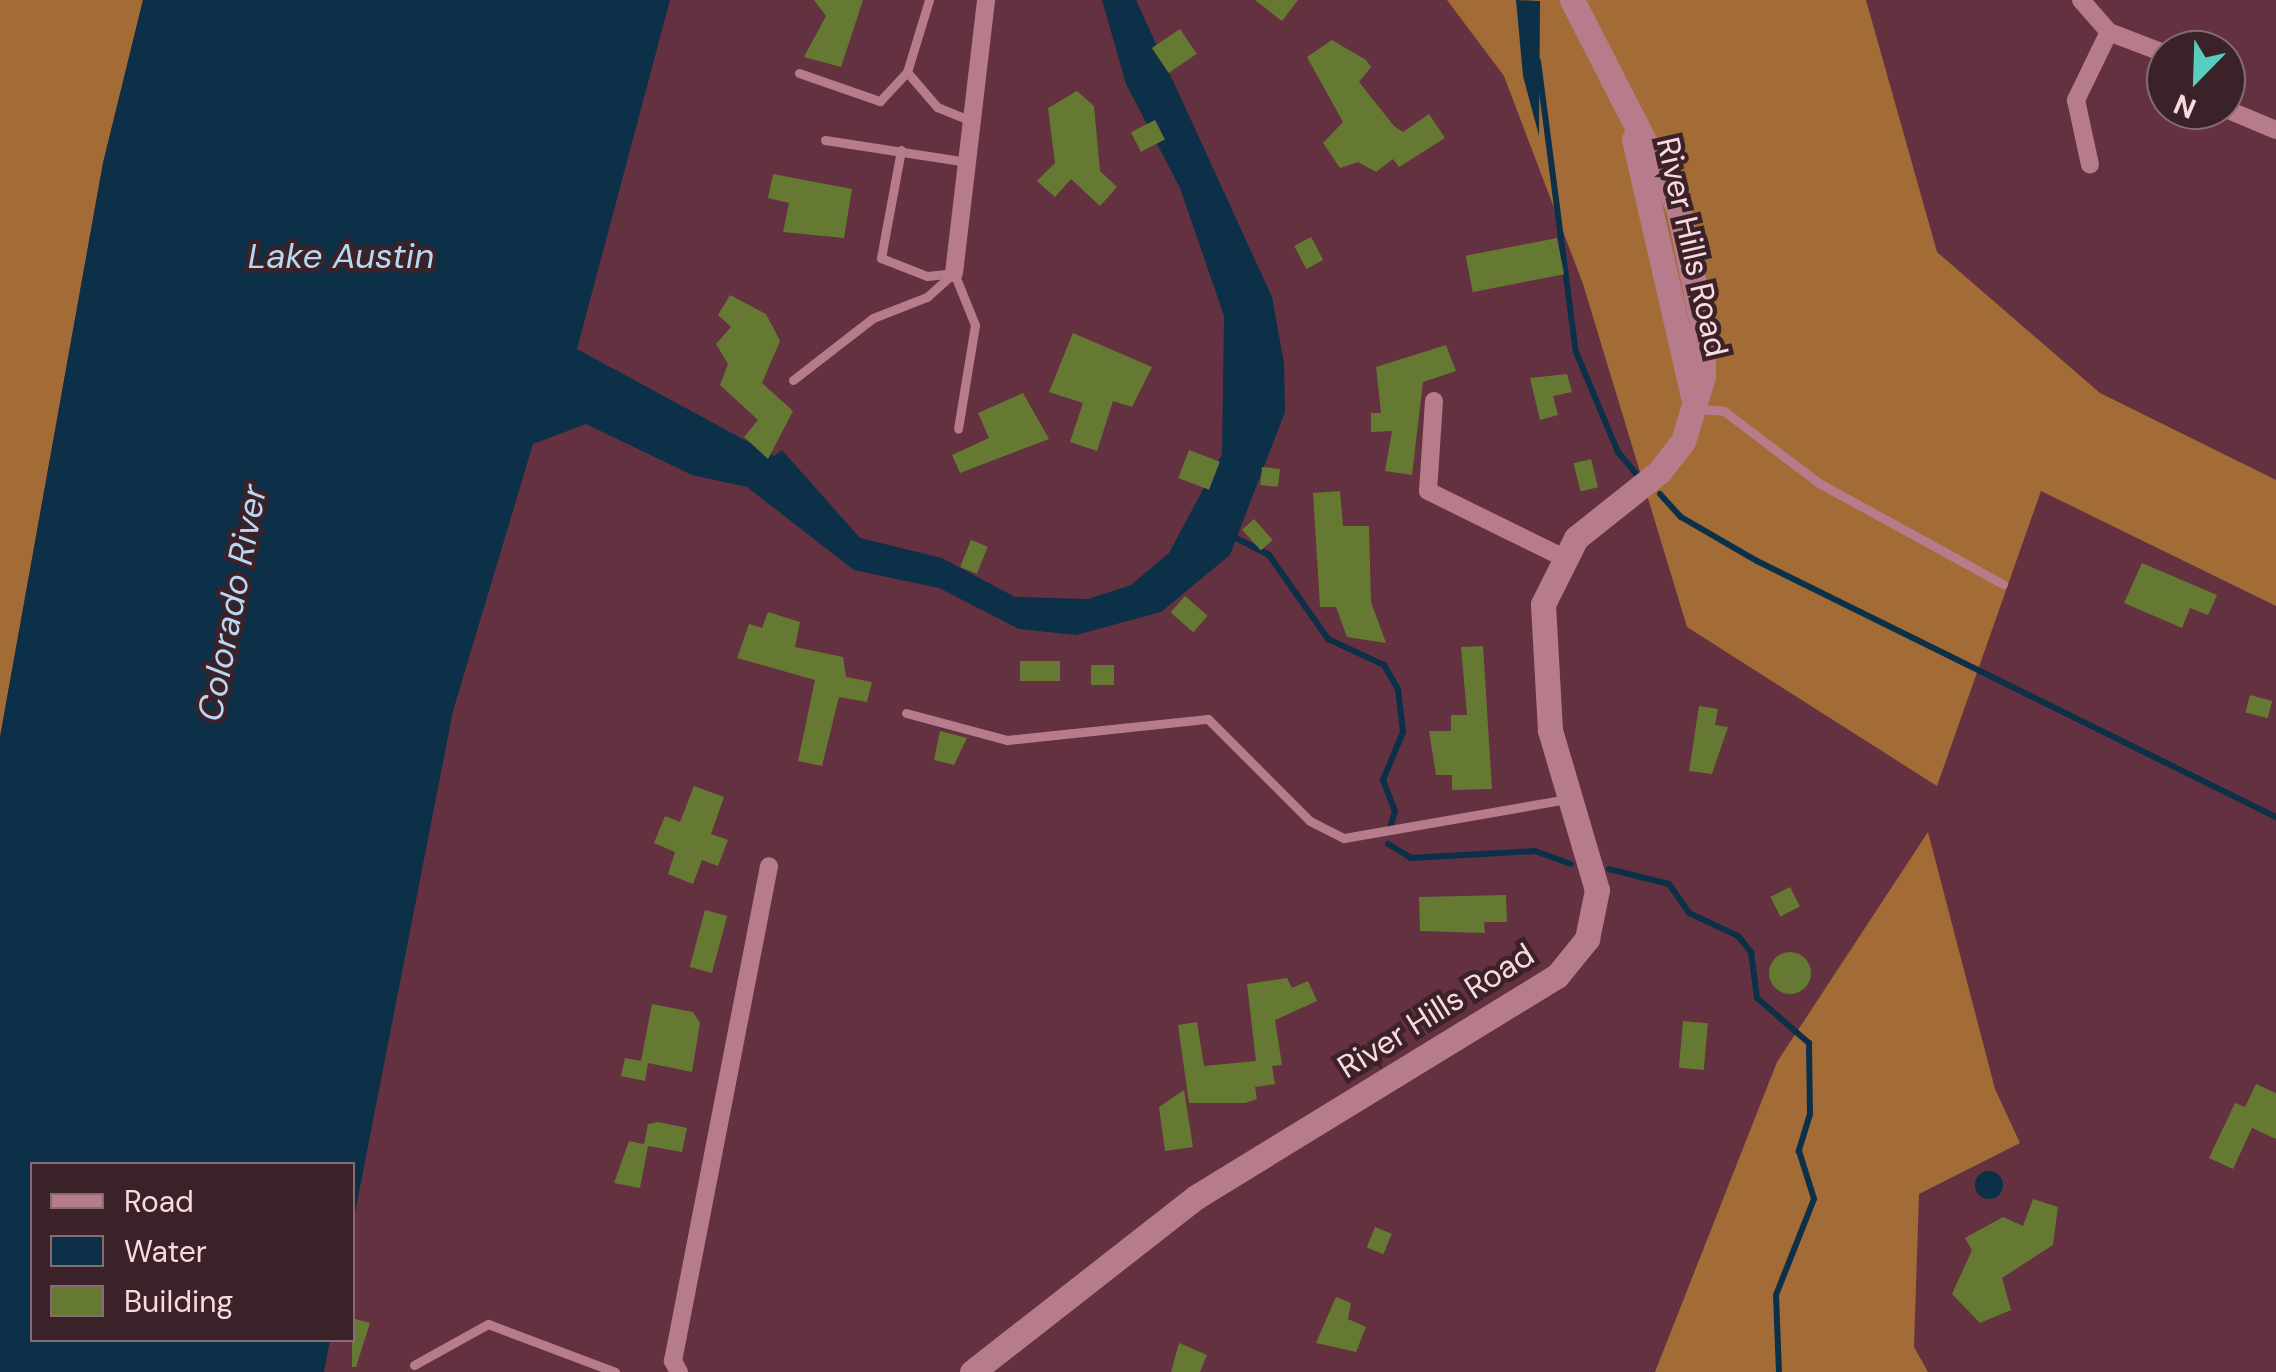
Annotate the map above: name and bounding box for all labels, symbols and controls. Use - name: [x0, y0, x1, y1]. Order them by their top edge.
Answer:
- north arrow: [2146, 30, 2246, 130]
- text: N: [2168, 85, 2201, 127]
- street label: River Hills Road: [1648, 134, 1736, 360]
- water label: Lake Austin: [248, 235, 434, 277]
- water label: Colorado River: [188, 481, 276, 725]
- street label: River Hills Road: [1331, 935, 1541, 1087]
- legend: [30, 1162, 355, 1342]
- text: Road: [124, 1182, 194, 1221]
- text: Water: [124, 1232, 207, 1271]
- text: Building: [124, 1282, 233, 1321]

